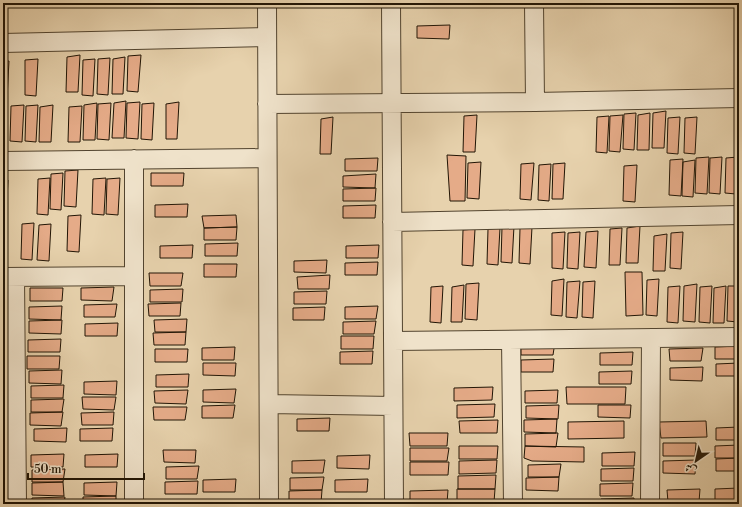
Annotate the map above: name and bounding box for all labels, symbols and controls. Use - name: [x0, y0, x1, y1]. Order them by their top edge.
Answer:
- north arrow: [676, 441, 716, 481]
- scale bar: [28, 455, 144, 481]
- text: ش: [682, 460, 699, 477]
- text: 50 m: [34, 462, 62, 477]

